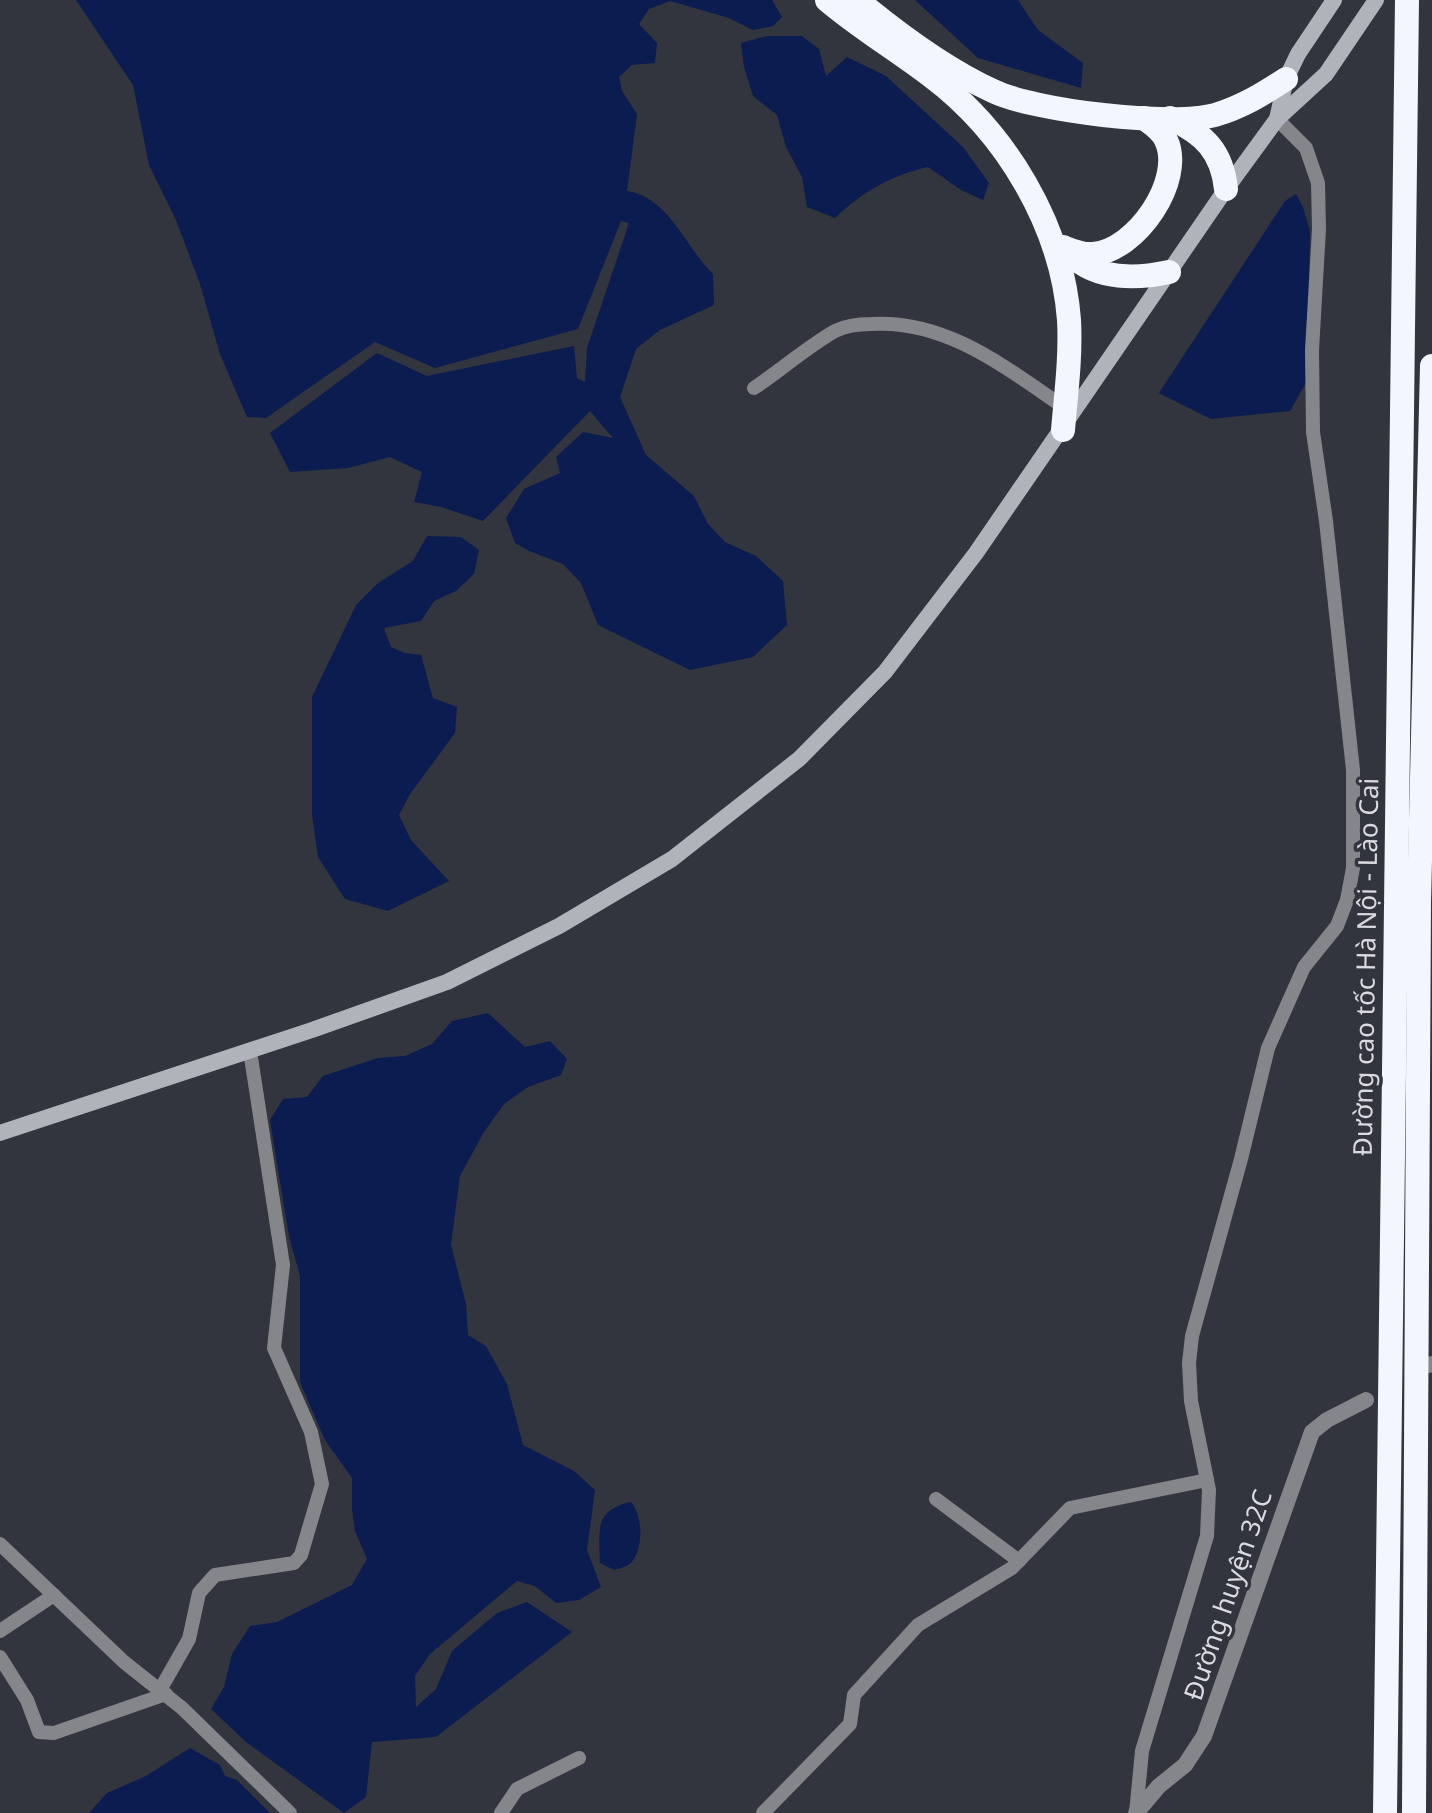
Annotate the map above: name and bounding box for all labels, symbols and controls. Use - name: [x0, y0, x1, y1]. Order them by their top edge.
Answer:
- street label: Đường cao tốc Hà Nội - Lào Cai: [1344, 778, 1386, 1156]
- street label: Đường huyện 32C: [1174, 1485, 1280, 1705]

